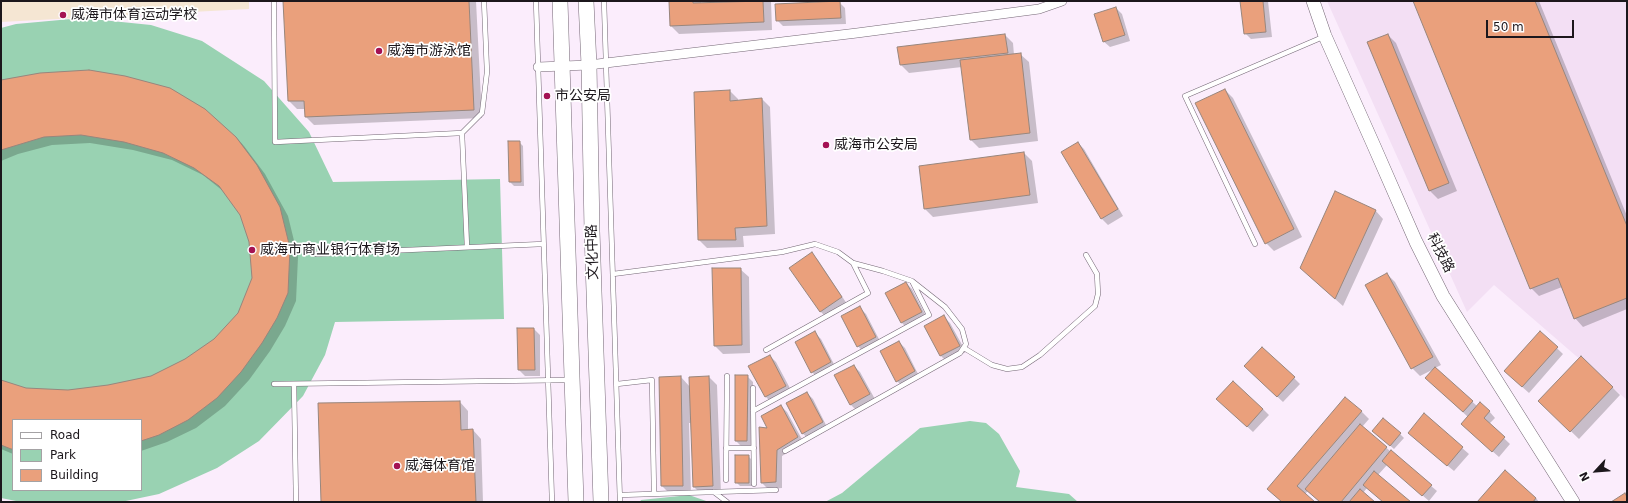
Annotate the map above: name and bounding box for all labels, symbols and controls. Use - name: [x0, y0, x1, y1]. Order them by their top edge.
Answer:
- place label: 威海市体育运动学校: [71, 7, 197, 23]
- marker: 威海市体育运动学校: [58, 10, 68, 20]
- scale bar: [1488, 12, 1576, 38]
- text: 50 m: [1493, 20, 1524, 34]
- place label: 威海市游泳馆: [387, 43, 471, 59]
- marker: 威海市游泳馆: [374, 46, 384, 56]
- place label: 市公安局: [555, 88, 611, 104]
- marker: 市公安局: [542, 91, 552, 101]
- place label: 威海市公安局: [834, 137, 918, 153]
- marker: 威海市公安局: [821, 140, 831, 150]
- street label: 文化中路: [584, 224, 602, 280]
- street label: 科技路: [1423, 230, 1457, 276]
- place label: 威海市商业银行体育场: [260, 242, 400, 258]
- marker: 威海市商业银行体育场: [247, 245, 257, 255]
- legend: [12, 419, 142, 491]
- text: Road: [50, 428, 80, 442]
- text: Park: [50, 448, 76, 462]
- north arrow: [1576, 451, 1616, 491]
- place label: 威海体育馆: [405, 458, 475, 474]
- marker: 威海体育馆: [392, 461, 402, 471]
- text: Building: [50, 468, 99, 482]
- text: N: [1577, 469, 1593, 483]

